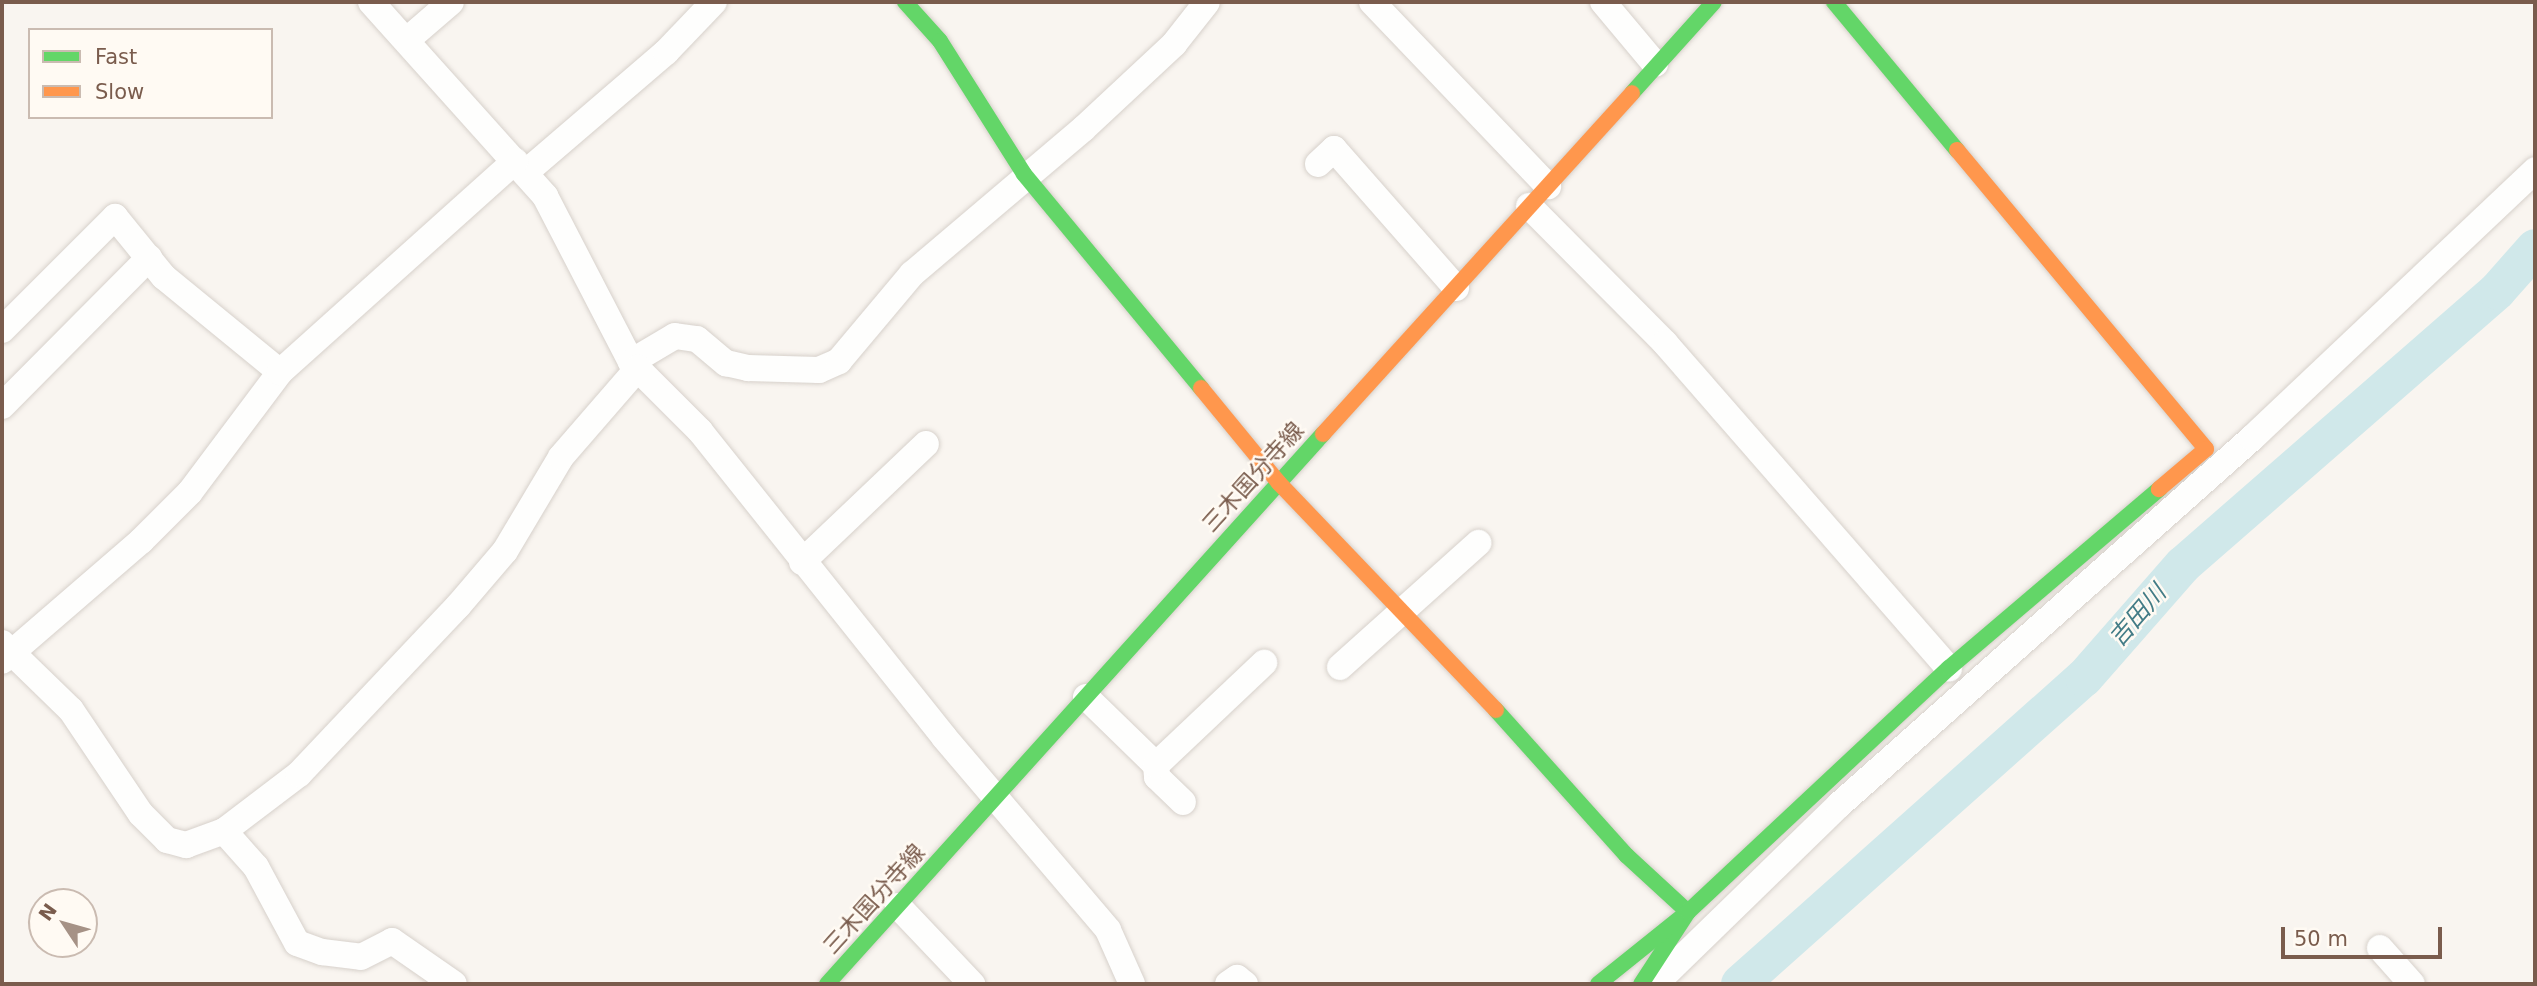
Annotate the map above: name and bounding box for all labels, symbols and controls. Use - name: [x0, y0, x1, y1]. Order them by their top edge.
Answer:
- legend: [28, 28, 273, 119]
- text: Fast: [95, 45, 137, 69]
- text: Slow: [95, 80, 144, 104]
- street label: 三木国分寺線: [1197, 416, 1309, 538]
- water label: 吉田川: [2104, 579, 2172, 653]
- street label: 三木国分寺線: [818, 838, 930, 960]
- north arrow: [28, 888, 98, 958]
- text: N: [34, 899, 61, 925]
- scale bar: [2285, 912, 2446, 956]
- text: 50 m: [2294, 927, 2348, 951]

